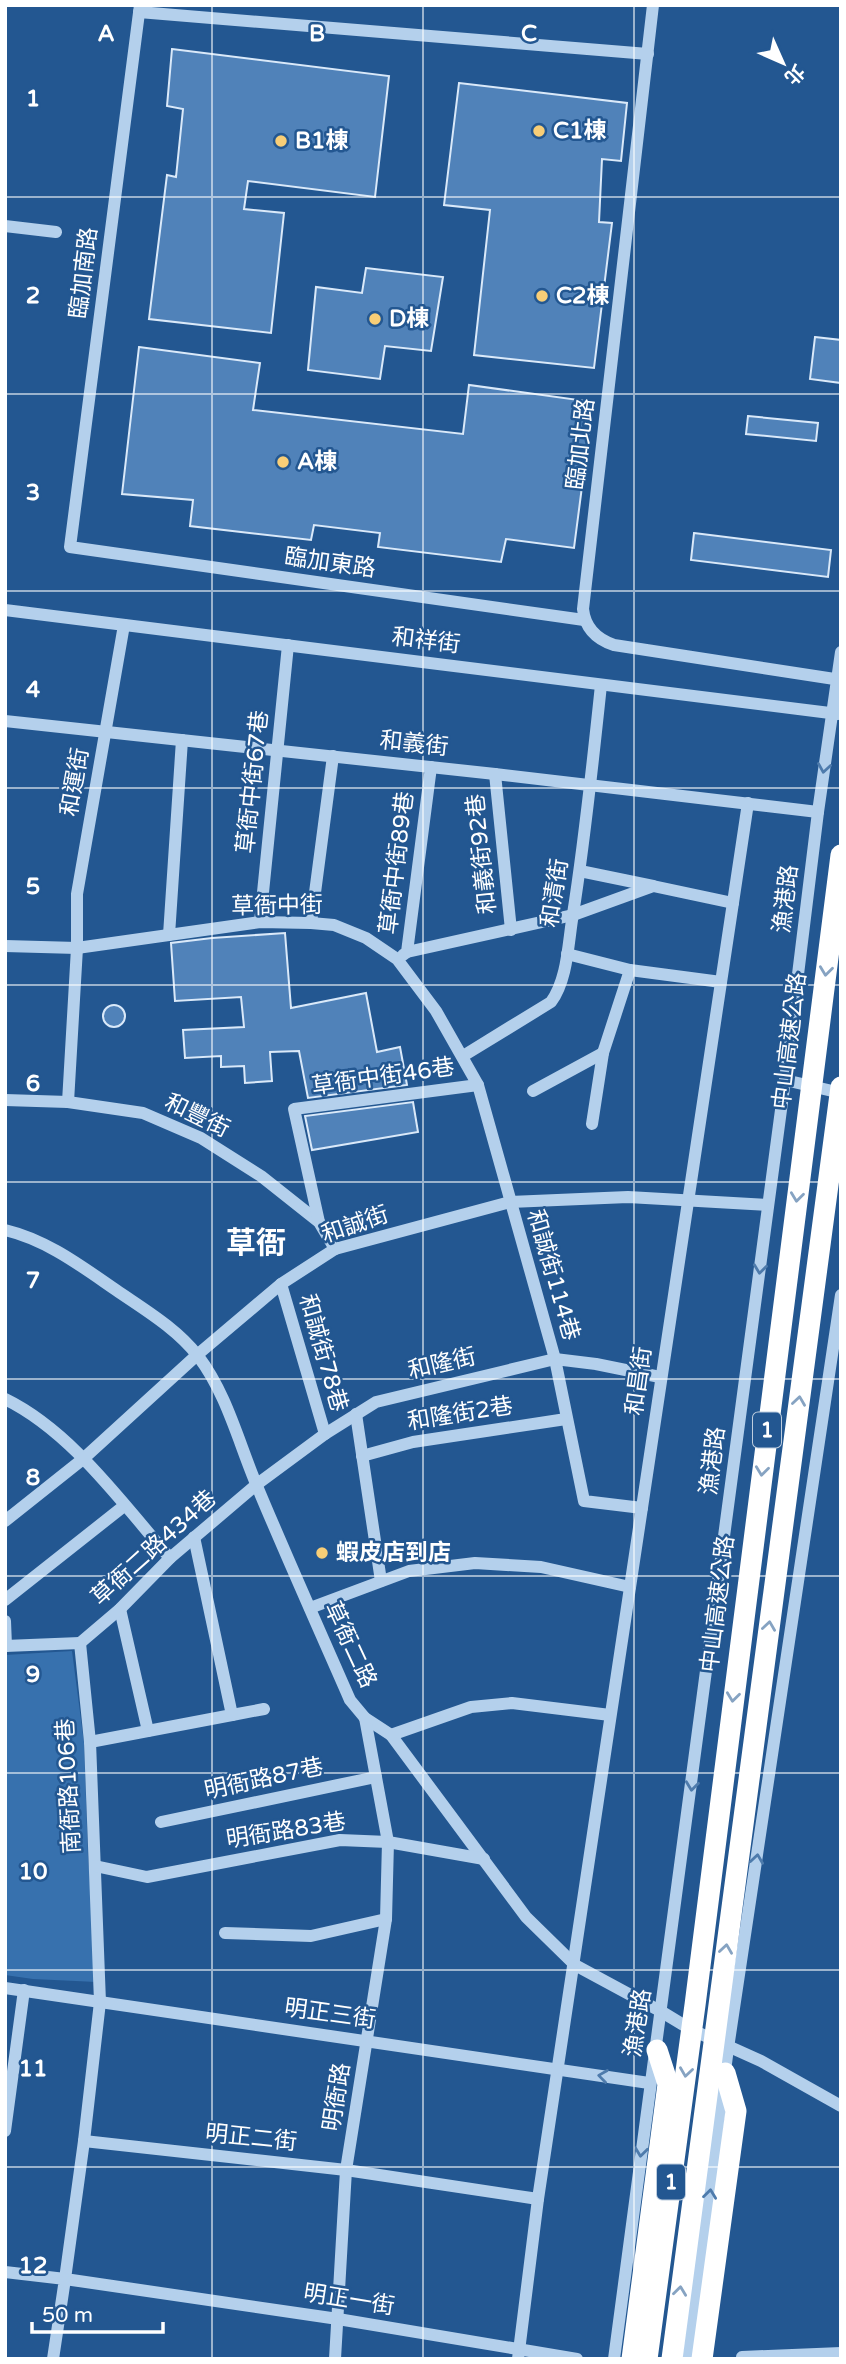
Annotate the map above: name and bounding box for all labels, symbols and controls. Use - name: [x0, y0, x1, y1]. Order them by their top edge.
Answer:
- text: A: [97, 20, 115, 48]
- text: B: [309, 20, 325, 48]
- text: C: [521, 20, 537, 48]
- north arrow: [748, 28, 818, 98]
- text: 北: [780, 60, 809, 89]
- text: 1: [26, 85, 40, 113]
- place label: C1棟: [553, 117, 606, 145]
- marker: C1棟: [531, 123, 547, 139]
- place label: B1棟: [295, 127, 348, 155]
- marker: B1棟: [273, 133, 289, 149]
- street label: 臨加南路: [64, 226, 104, 320]
- text: 2: [26, 282, 40, 310]
- place label: C2棟: [556, 282, 609, 310]
- marker: C2棟: [534, 288, 550, 304]
- place label: D棟: [389, 305, 429, 333]
- marker: D棟: [367, 311, 383, 327]
- street label: 臨加北路: [561, 397, 601, 491]
- place label: A棟: [297, 448, 337, 476]
- marker: A棟: [275, 454, 291, 470]
- text: 3: [26, 479, 40, 507]
- street label: 臨加東路: [282, 543, 378, 583]
- street label: 和祥街: [390, 623, 462, 659]
- text: 4: [26, 676, 41, 704]
- street label: 草衙中街67巷: [232, 709, 274, 855]
- street label: 和義街: [378, 726, 450, 762]
- street label: 和運街: [55, 746, 95, 818]
- one-way arrow: [817, 762, 832, 774]
- street label: 草衙中街89巷: [374, 790, 420, 936]
- street label: 和義街92巷: [462, 792, 502, 916]
- street label: 和清街: [536, 857, 574, 929]
- street label: 漁港路: [768, 863, 804, 935]
- text: 5: [26, 873, 40, 901]
- street label: 草衙中街: [231, 891, 323, 921]
- one-way arrow: [818, 966, 833, 977]
- street label: 中山高速公路: [768, 971, 812, 1111]
- street label: 草衙中街46巷: [310, 1053, 456, 1101]
- text: 6: [26, 1070, 40, 1098]
- street label: 和豐街: [160, 1088, 234, 1144]
- one-way arrow: [789, 1191, 804, 1203]
- street label: 和誠街: [318, 1201, 392, 1249]
- street label: 和誠街114巷: [521, 1206, 585, 1344]
- district label: 草衙: [226, 1225, 286, 1262]
- one-way arrow: [752, 1263, 767, 1275]
- text: 7: [26, 1267, 40, 1295]
- street label: 和誠街78巷: [293, 1291, 353, 1415]
- street label: 和隆街: [405, 1343, 479, 1385]
- street label: 和昌街: [620, 1345, 658, 1417]
- street label: 和隆街2巷: [405, 1392, 515, 1436]
- one-way arrow: [791, 1395, 806, 1407]
- road number: 1: [753, 1412, 781, 1448]
- street label: 漁港路: [695, 1425, 731, 1497]
- text: 8: [26, 1464, 40, 1492]
- one-way arrow: [754, 1465, 769, 1477]
- street label: 草衙二路434巷: [86, 1485, 222, 1611]
- street label: 中山高速公路: [696, 1534, 740, 1674]
- place label: 蝦皮店到店: [336, 1539, 451, 1567]
- marker: 蝦皮店到店: [314, 1545, 330, 1561]
- street label: 草衙二路: [318, 1597, 382, 1693]
- one-way arrow: [761, 1620, 776, 1632]
- text: 9: [26, 1661, 40, 1689]
- one-way arrow: [725, 1691, 740, 1703]
- street label: 南衙路106巷: [51, 1718, 87, 1854]
- street label: 明衙路87巷: [202, 1753, 326, 1805]
- one-way arrow: [684, 1780, 699, 1792]
- street label: 明衙路83巷: [224, 1808, 348, 1854]
- one-way arrow: [749, 1853, 764, 1865]
- text: 10: [19, 1858, 47, 1886]
- one-way arrow: [718, 1943, 733, 1955]
- street label: 漁港路: [619, 1987, 657, 2059]
- street label: 明正三街: [282, 1994, 378, 2034]
- text: 11: [19, 2055, 47, 2083]
- street label: 明衙路: [318, 2061, 356, 2133]
- one-way arrow: [678, 2066, 693, 2078]
- one-way arrow: [598, 2069, 609, 2084]
- street label: 明正二街: [204, 2119, 298, 2157]
- one-way arrow: [633, 2146, 648, 2157]
- road number: 1: [657, 2164, 685, 2200]
- one-way arrow: [702, 2188, 717, 2200]
- text: 12: [19, 2252, 47, 2280]
- street label: 明正一街: [301, 2279, 397, 2321]
- one-way arrow: [673, 2285, 688, 2297]
- scale bar: [32, 2290, 163, 2334]
- text: 50 m: [42, 2303, 93, 2328]

